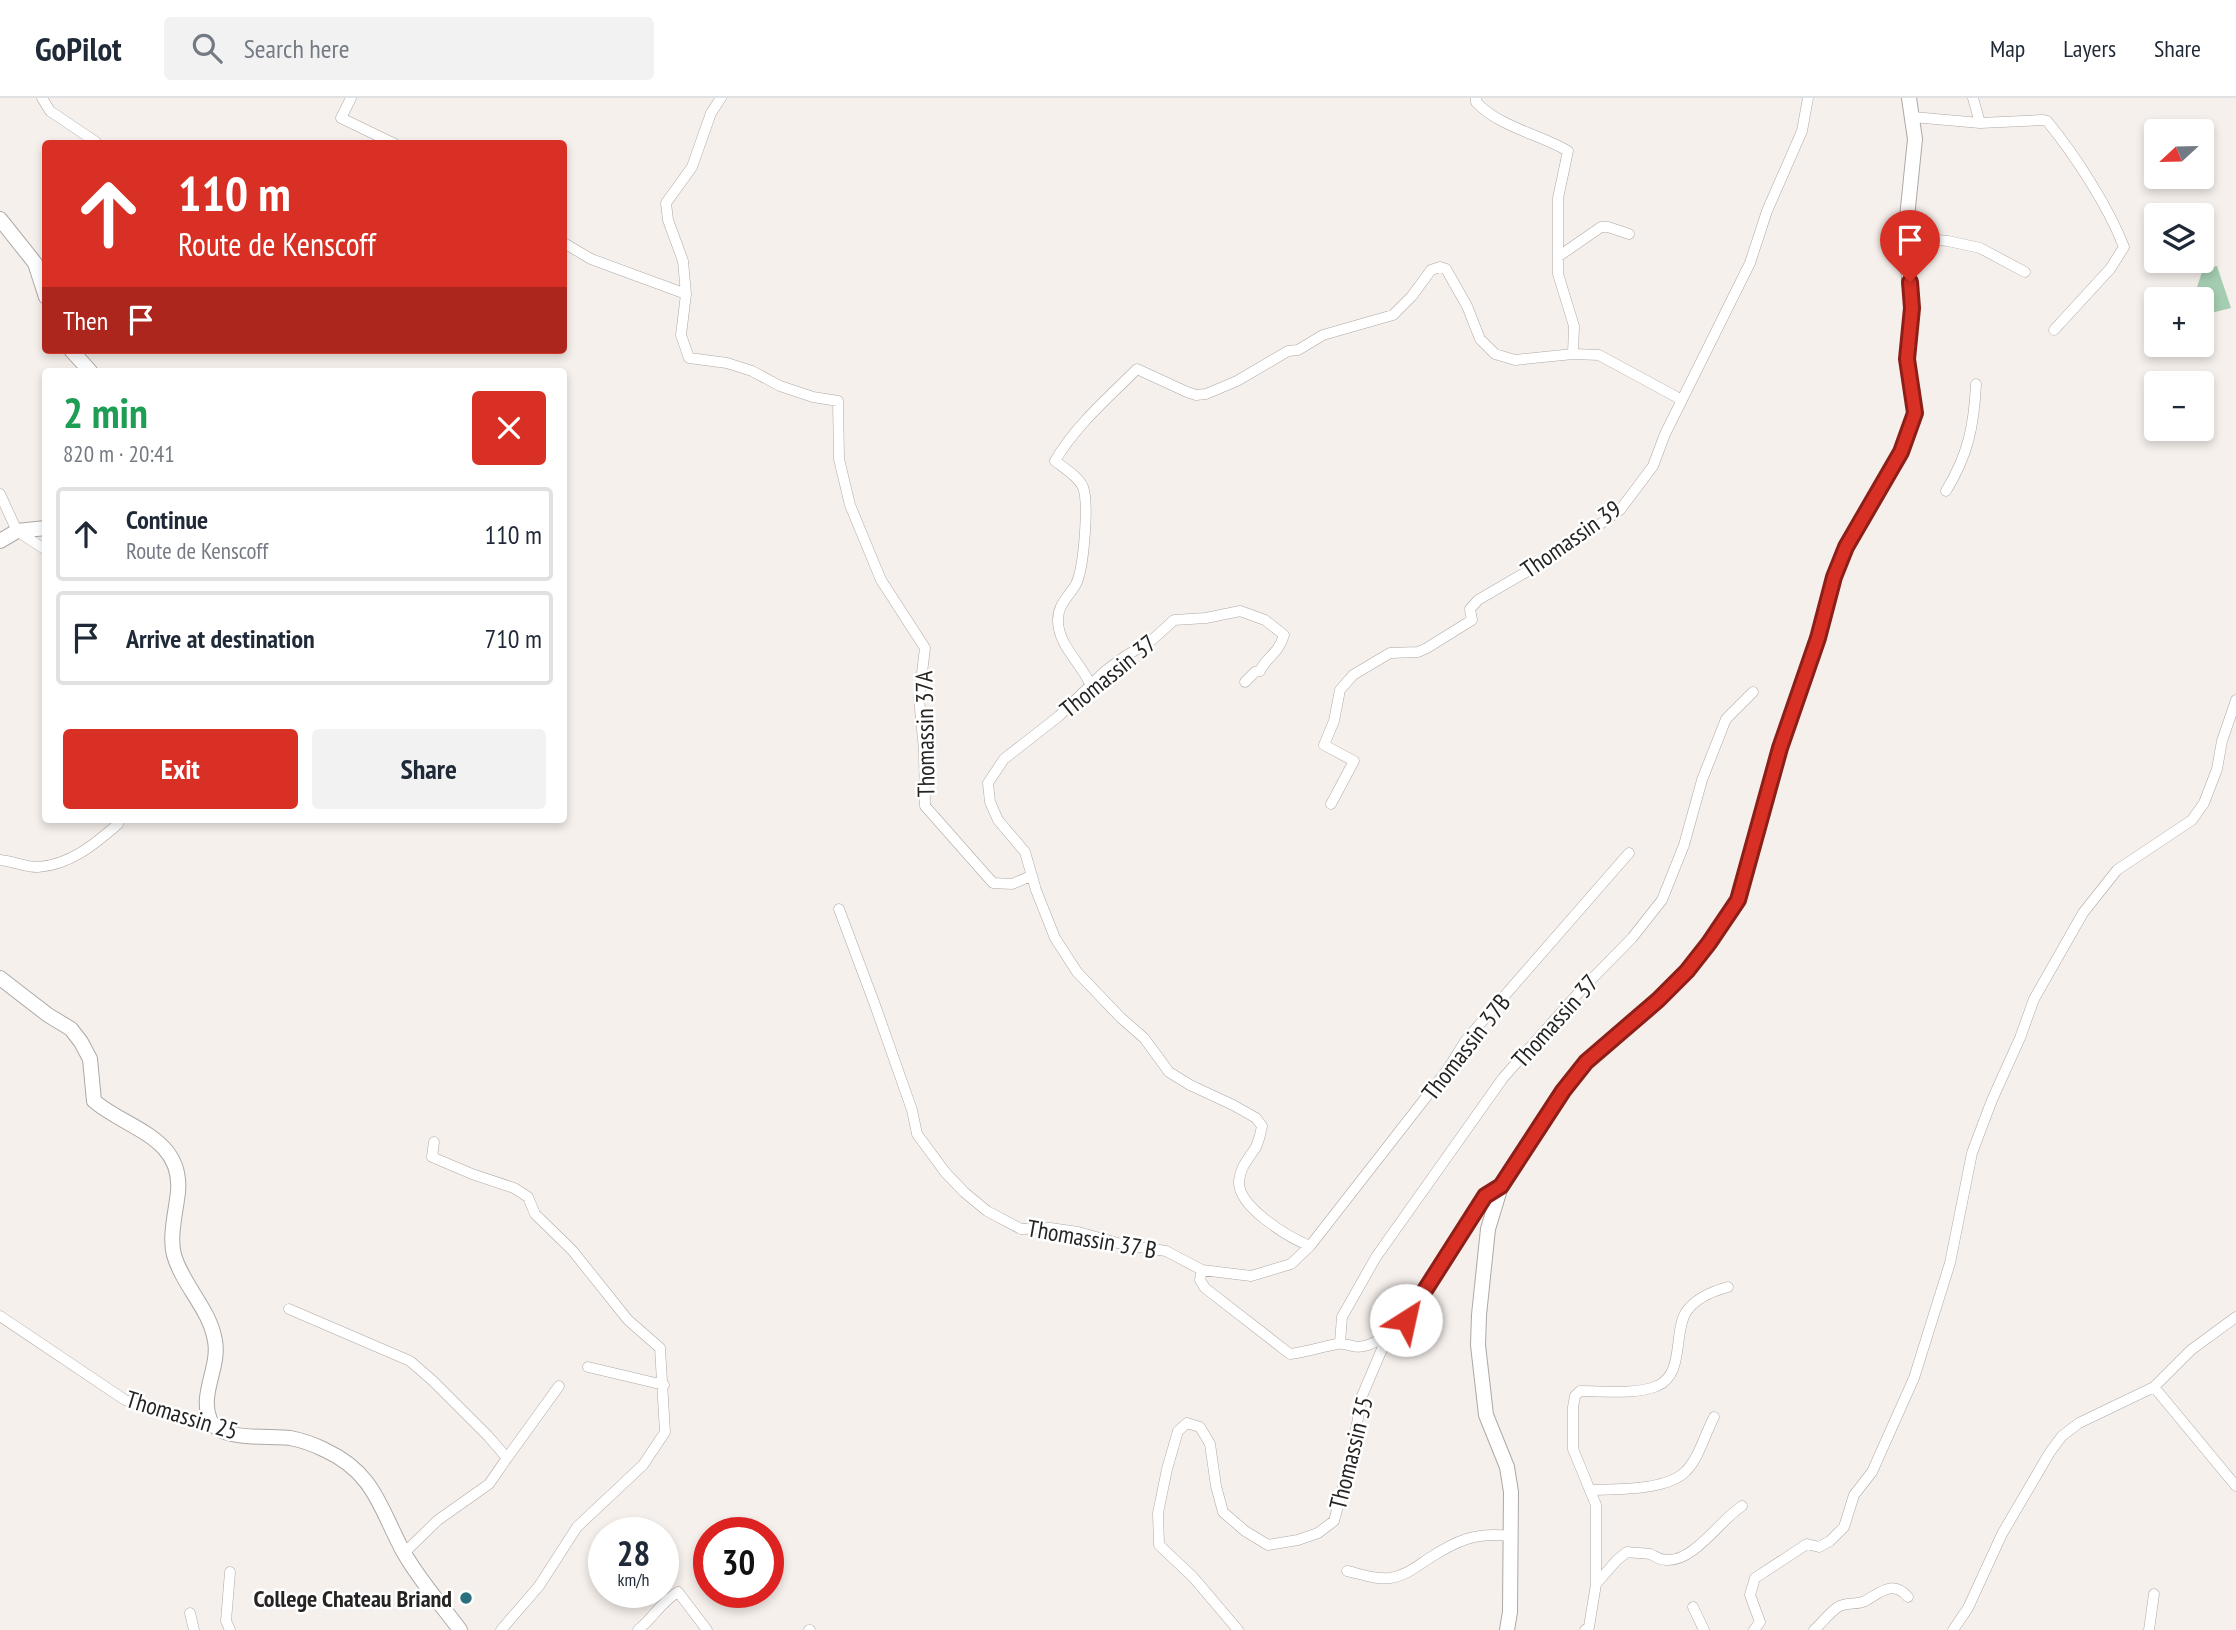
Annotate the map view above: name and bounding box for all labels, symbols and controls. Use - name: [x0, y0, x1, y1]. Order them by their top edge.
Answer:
- search box: [164, 17, 654, 80]
- text: GoPilot: [35, 27, 122, 70]
- icon: search: [188, 29, 226, 67]
- text: Search here: [244, 32, 349, 65]
- text: Map: [1990, 33, 2025, 64]
- text: Layers: [2063, 33, 2116, 64]
- text: Share: [2154, 33, 2201, 64]
- north arrow: [2144, 119, 2214, 189]
- map controls: [2144, 119, 2214, 441]
- text: 110 m: [178, 161, 291, 225]
- icon: ahead: [63, 168, 154, 259]
- button: layers: [2144, 203, 2214, 273]
- pin: [1880, 210, 1940, 282]
- icon: arrive: [1891, 221, 1929, 259]
- text: Route de Kenscoff: [178, 223, 376, 265]
- button: +: [2144, 287, 2214, 357]
- icon: arrive: [122, 301, 160, 339]
- text: Then: [63, 304, 108, 337]
- button: −: [2144, 371, 2214, 441]
- text: 2 min: [63, 385, 148, 440]
- button: close: [472, 391, 546, 465]
- text: 820 m · 20:41: [63, 439, 175, 468]
- street label: Thomassin 39: [1515, 493, 1627, 585]
- text: Continue: [126, 503, 208, 536]
- icon: ahead: [67, 515, 105, 553]
- text: 110 m: [484, 518, 542, 551]
- text: Route de Kenscoff: [126, 536, 268, 565]
- icon: arrive: [67, 619, 105, 657]
- text: Arrive at destination: [126, 622, 315, 655]
- text: 710 m: [484, 622, 542, 655]
- street label: Thomassin 37: [1053, 628, 1163, 724]
- street label: Thomassin 37A: [908, 670, 942, 798]
- button: Exit: [63, 729, 298, 809]
- button: Share: [312, 729, 546, 809]
- street label: Thomassin 37: [1505, 968, 1605, 1074]
- street label: Thomassin 37B: [1415, 987, 1517, 1107]
- street label: Thomassin 37 B: [1025, 1212, 1159, 1266]
- position arrow: [1369, 1283, 1443, 1357]
- street label: Thomassin 25: [122, 1383, 242, 1447]
- street label: Thomassin 35: [1322, 1393, 1380, 1513]
- speed limit sign: 30: [693, 1517, 784, 1608]
- text: 28: [617, 1530, 650, 1576]
- text: km/h: [618, 1568, 649, 1591]
- place label: College Chateau Briand: [254, 1583, 452, 1614]
- marker: College Chateau Briand: [458, 1590, 474, 1606]

